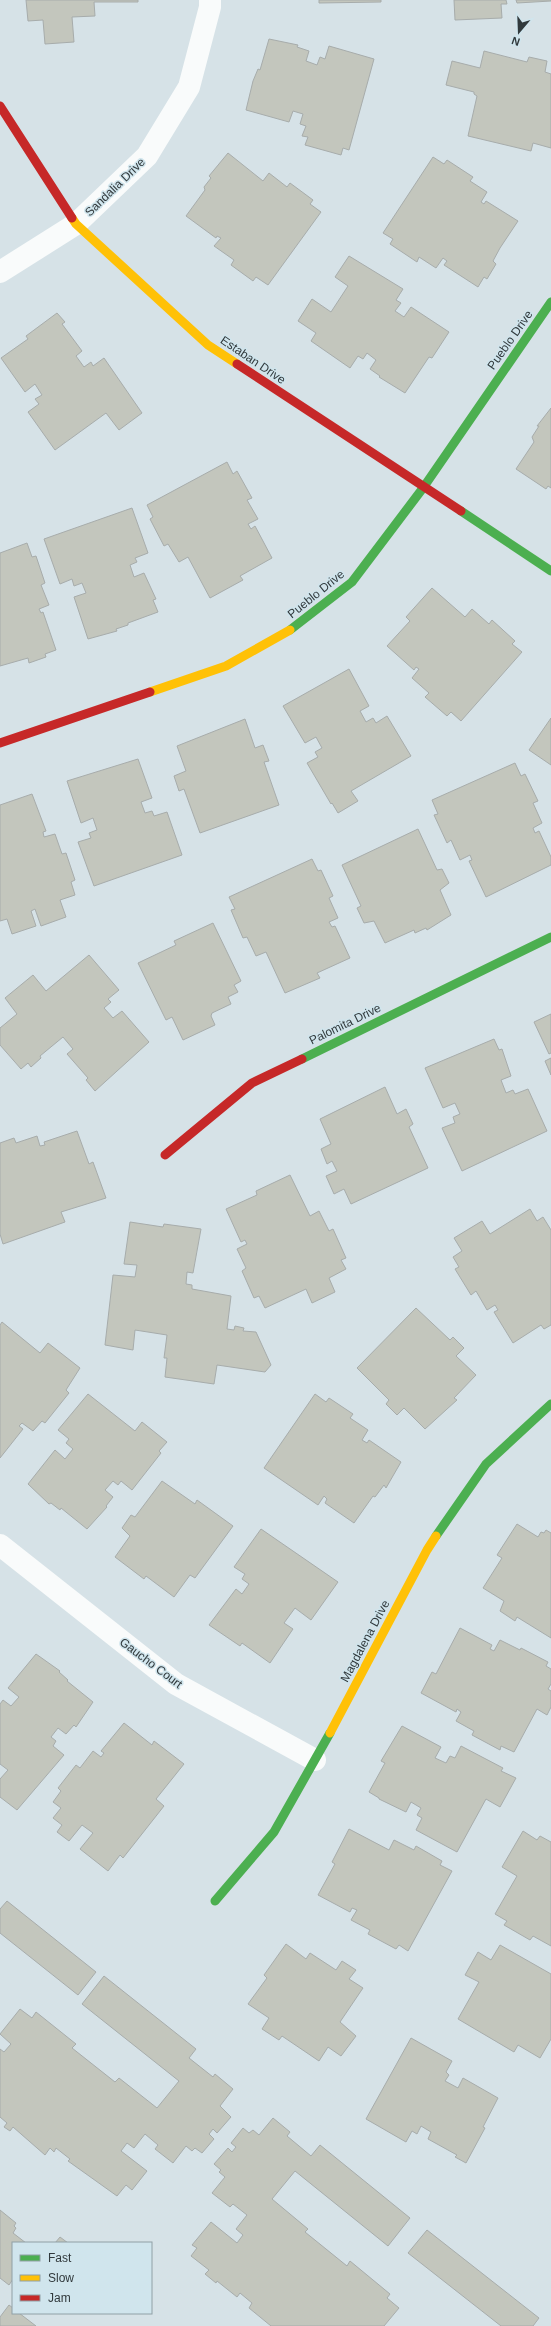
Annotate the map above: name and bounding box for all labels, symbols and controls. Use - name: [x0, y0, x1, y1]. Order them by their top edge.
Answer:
- north arrow: [499, 12, 539, 52]
- text: N: [510, 34, 521, 48]
- street label: Sandalia Drive: [82, 155, 148, 219]
- street label: Pueblo Drive: [485, 308, 536, 372]
- street label: Estaban Drive: [218, 333, 288, 387]
- street label: Pueblo Drive: [285, 567, 347, 621]
- street label: Palomita Drive: [307, 1000, 383, 1047]
- street label: Magdalena Drive: [338, 1597, 393, 1684]
- street label: Gaucho Court: [117, 1635, 186, 1691]
- legend: [12, 2242, 152, 2314]
- text: Fast: [48, 2251, 72, 2265]
- text: Slow: [48, 2271, 74, 2285]
- text: Jam: [48, 2291, 71, 2305]

